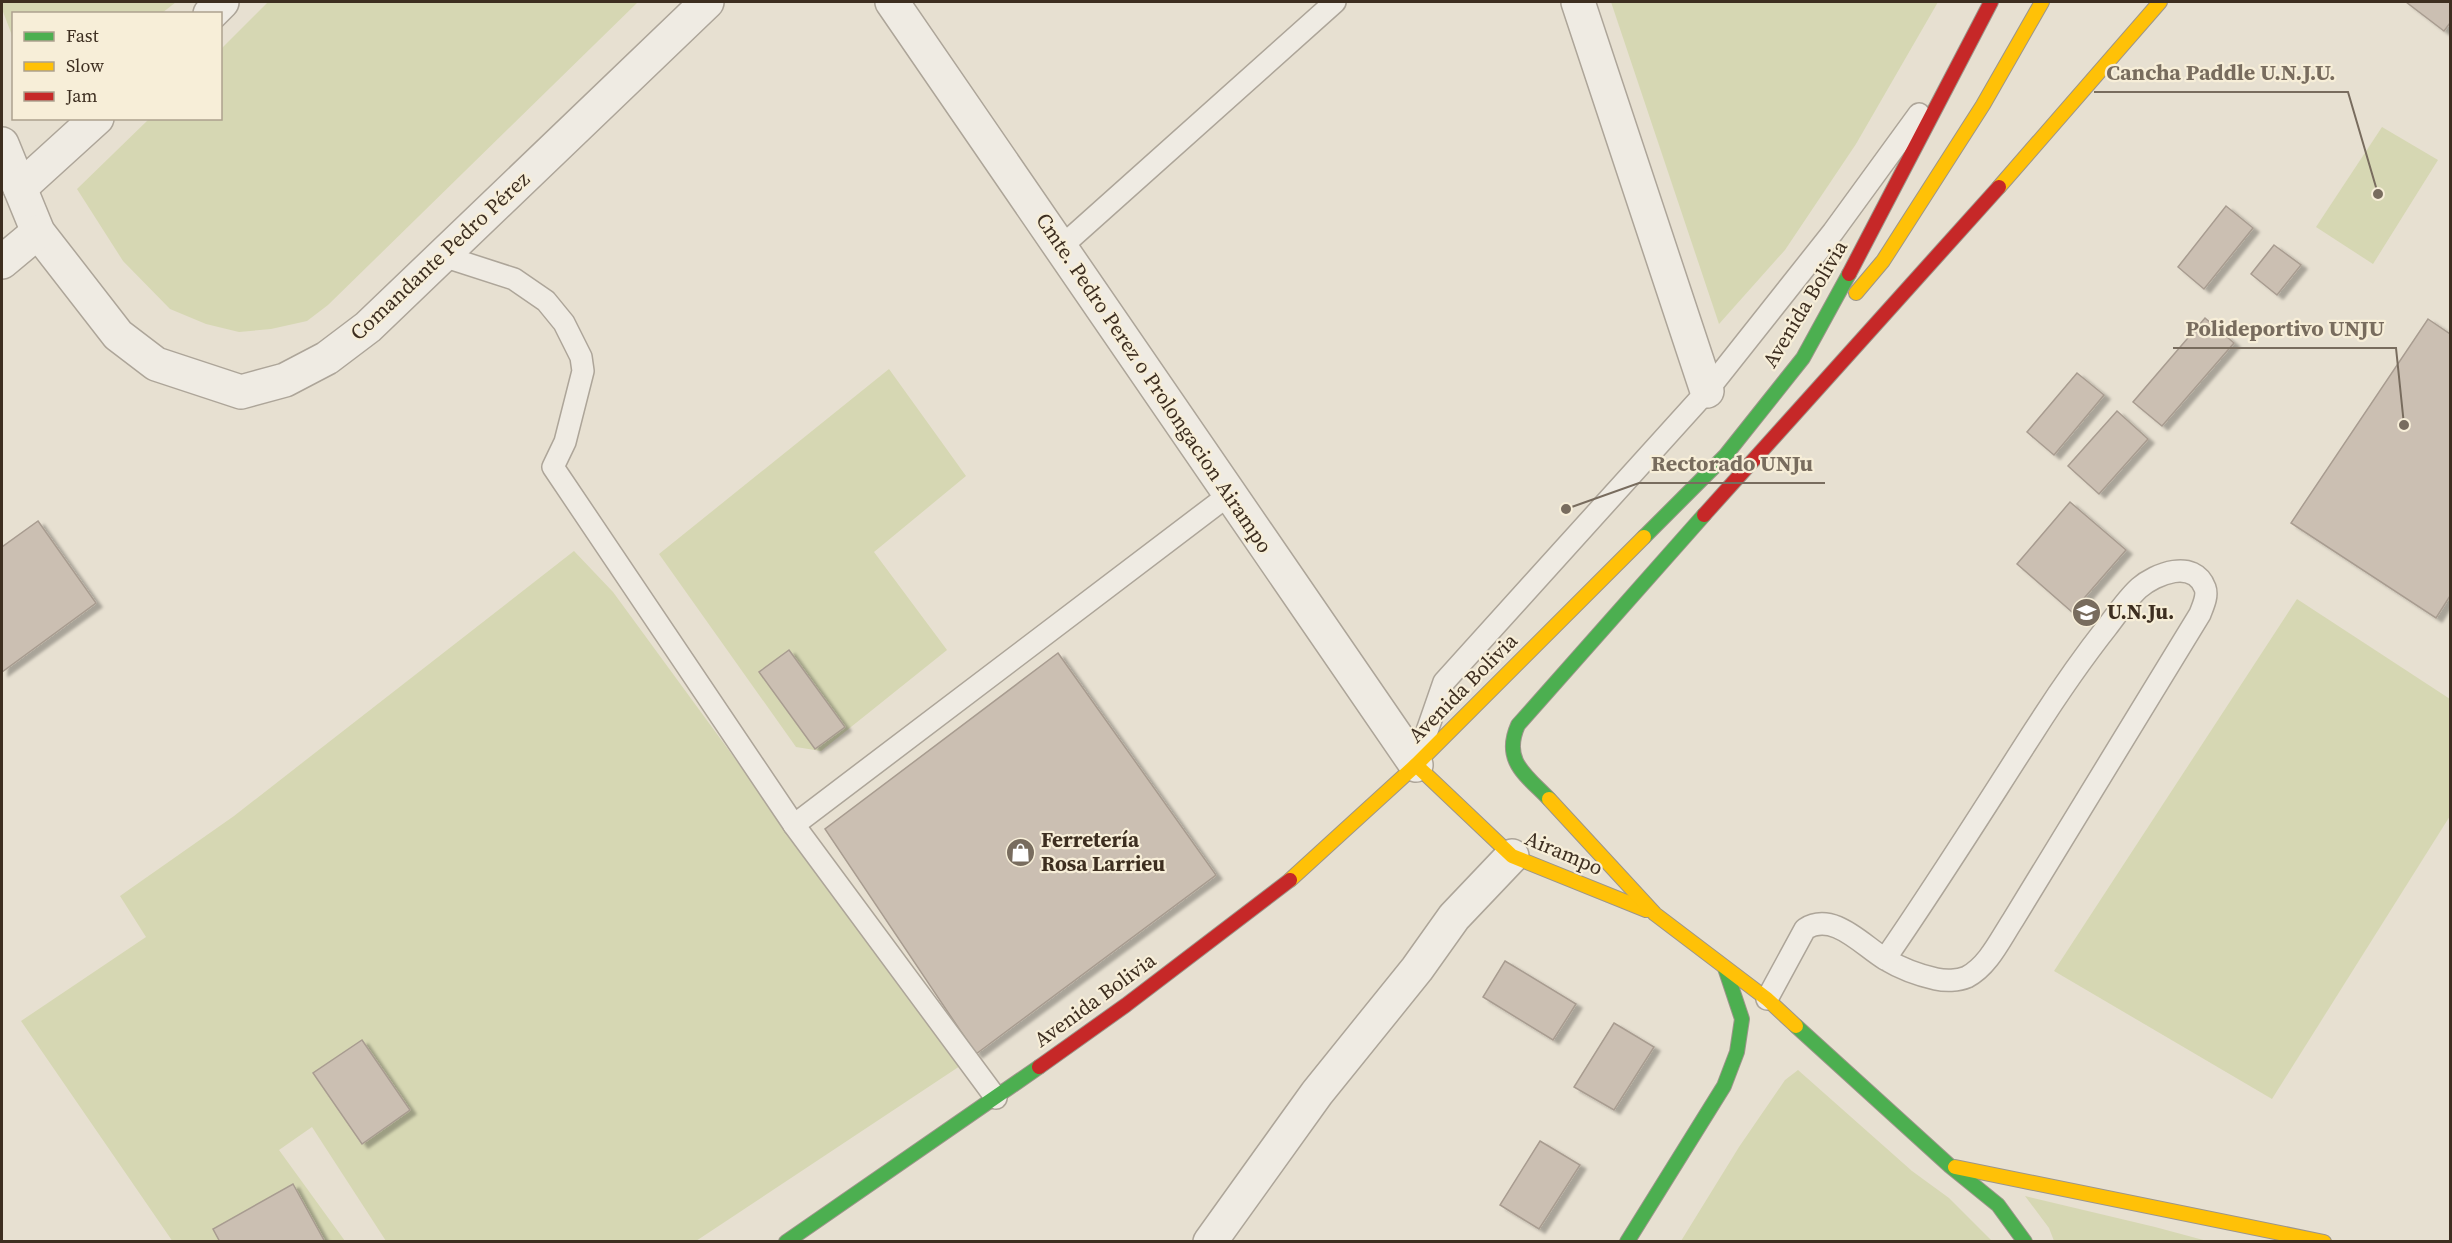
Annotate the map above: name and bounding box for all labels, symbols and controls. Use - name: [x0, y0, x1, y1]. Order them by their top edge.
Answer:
- legend: [12, 12, 222, 120]
- text: Fast: [66, 23, 99, 48]
- callout: Cancha Paddle U.N.J.U.: [2094, 52, 2348, 92]
- text: Slow: [66, 53, 104, 78]
- text: Cancha Paddle U.N.J.U.: [2106, 57, 2336, 87]
- text: Jam: [65, 83, 98, 108]
- street label: Comandante Pedro Pérez: [344, 164, 536, 347]
- street label: Cmte. Pedro Perez o Prolongacion Airampo: [1029, 207, 1279, 558]
- street label: Avenida Bolivia: [1755, 234, 1854, 373]
- callout: Polideportivo UNJU: [2173, 308, 2396, 348]
- text: Polideportivo UNJU: [2185, 313, 2385, 343]
- callout: Rectorado UNJu: [1639, 443, 1825, 483]
- text: Rectorado UNJu: [1651, 448, 1813, 478]
- school or university icon: U.N.Ju.: [2070, 596, 2102, 628]
- place label: U.N.Ju.: [2107, 597, 2174, 626]
- street label: Avenida Bolivia: [1401, 626, 1524, 749]
- street label: Airampo: [1521, 823, 1608, 882]
- place label: Ferretería Rosa Larrieu: [1041, 825, 1165, 878]
- shop icon: Ferretería Rosa Larrieu: [1004, 836, 1036, 868]
- street label: Avenida Bolivia: [1028, 945, 1162, 1054]

